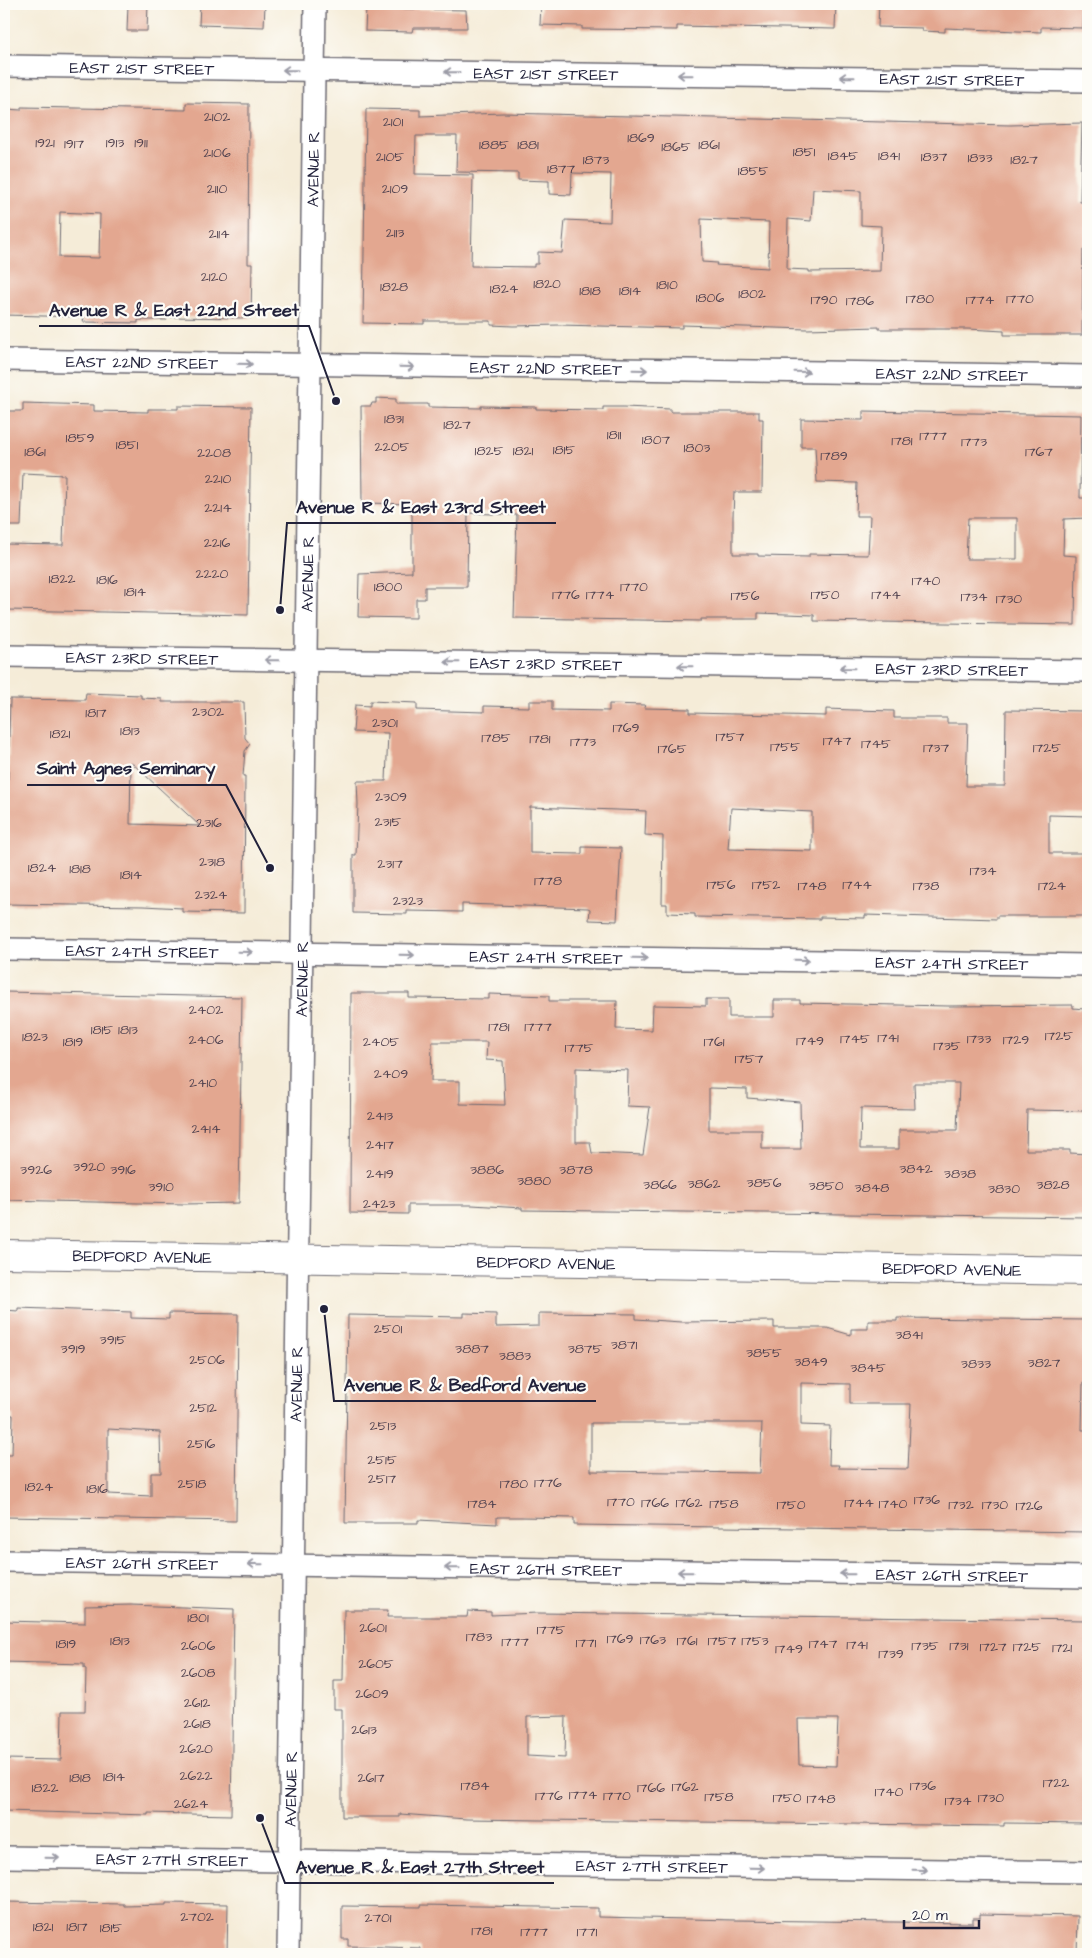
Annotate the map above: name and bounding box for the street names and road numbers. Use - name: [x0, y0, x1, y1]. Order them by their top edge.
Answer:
- street label: EAST 21ST STREET: [69, 57, 215, 81]
- street label: EAST 21ST STREET: [473, 62, 619, 87]
- street label: EAST 21ST STREET: [879, 68, 1024, 92]
- street label: AVENUE R: [302, 131, 325, 207]
- street label: EAST 22ND STREET: [66, 351, 218, 375]
- street label: EAST 22ND STREET: [470, 357, 622, 381]
- street label: EAST 22ND STREET: [876, 363, 1028, 387]
- street label: AVENUE R: [297, 536, 320, 612]
- street label: EAST 23RD STREET: [66, 647, 218, 671]
- street label: EAST 23RD STREET: [470, 652, 622, 677]
- street label: EAST 23RD STREET: [876, 658, 1028, 682]
- street label: EAST 24TH STREET: [65, 940, 219, 964]
- street label: AVENUE R: [291, 941, 314, 1017]
- street label: EAST 24TH STREET: [469, 946, 623, 970]
- street label: EAST 24TH STREET: [875, 952, 1029, 976]
- street label: BEDFORD AVENUE: [72, 1245, 212, 1269]
- street label: BEDFORD AVENUE: [476, 1251, 616, 1276]
- street label: BEDFORD AVENUE: [882, 1258, 1022, 1282]
- street label: AVENUE R: [285, 1346, 308, 1422]
- street label: EAST 26TH STREET: [66, 1552, 218, 1576]
- street label: EAST 26TH STREET: [470, 1558, 622, 1582]
- street label: EAST 26TH STREET: [876, 1564, 1028, 1588]
- street label: AVENUE R: [280, 1751, 303, 1827]
- street label: EAST 27TH STREET: [96, 1848, 248, 1872]
- street label: EAST 27TH STREET: [576, 1855, 728, 1879]

